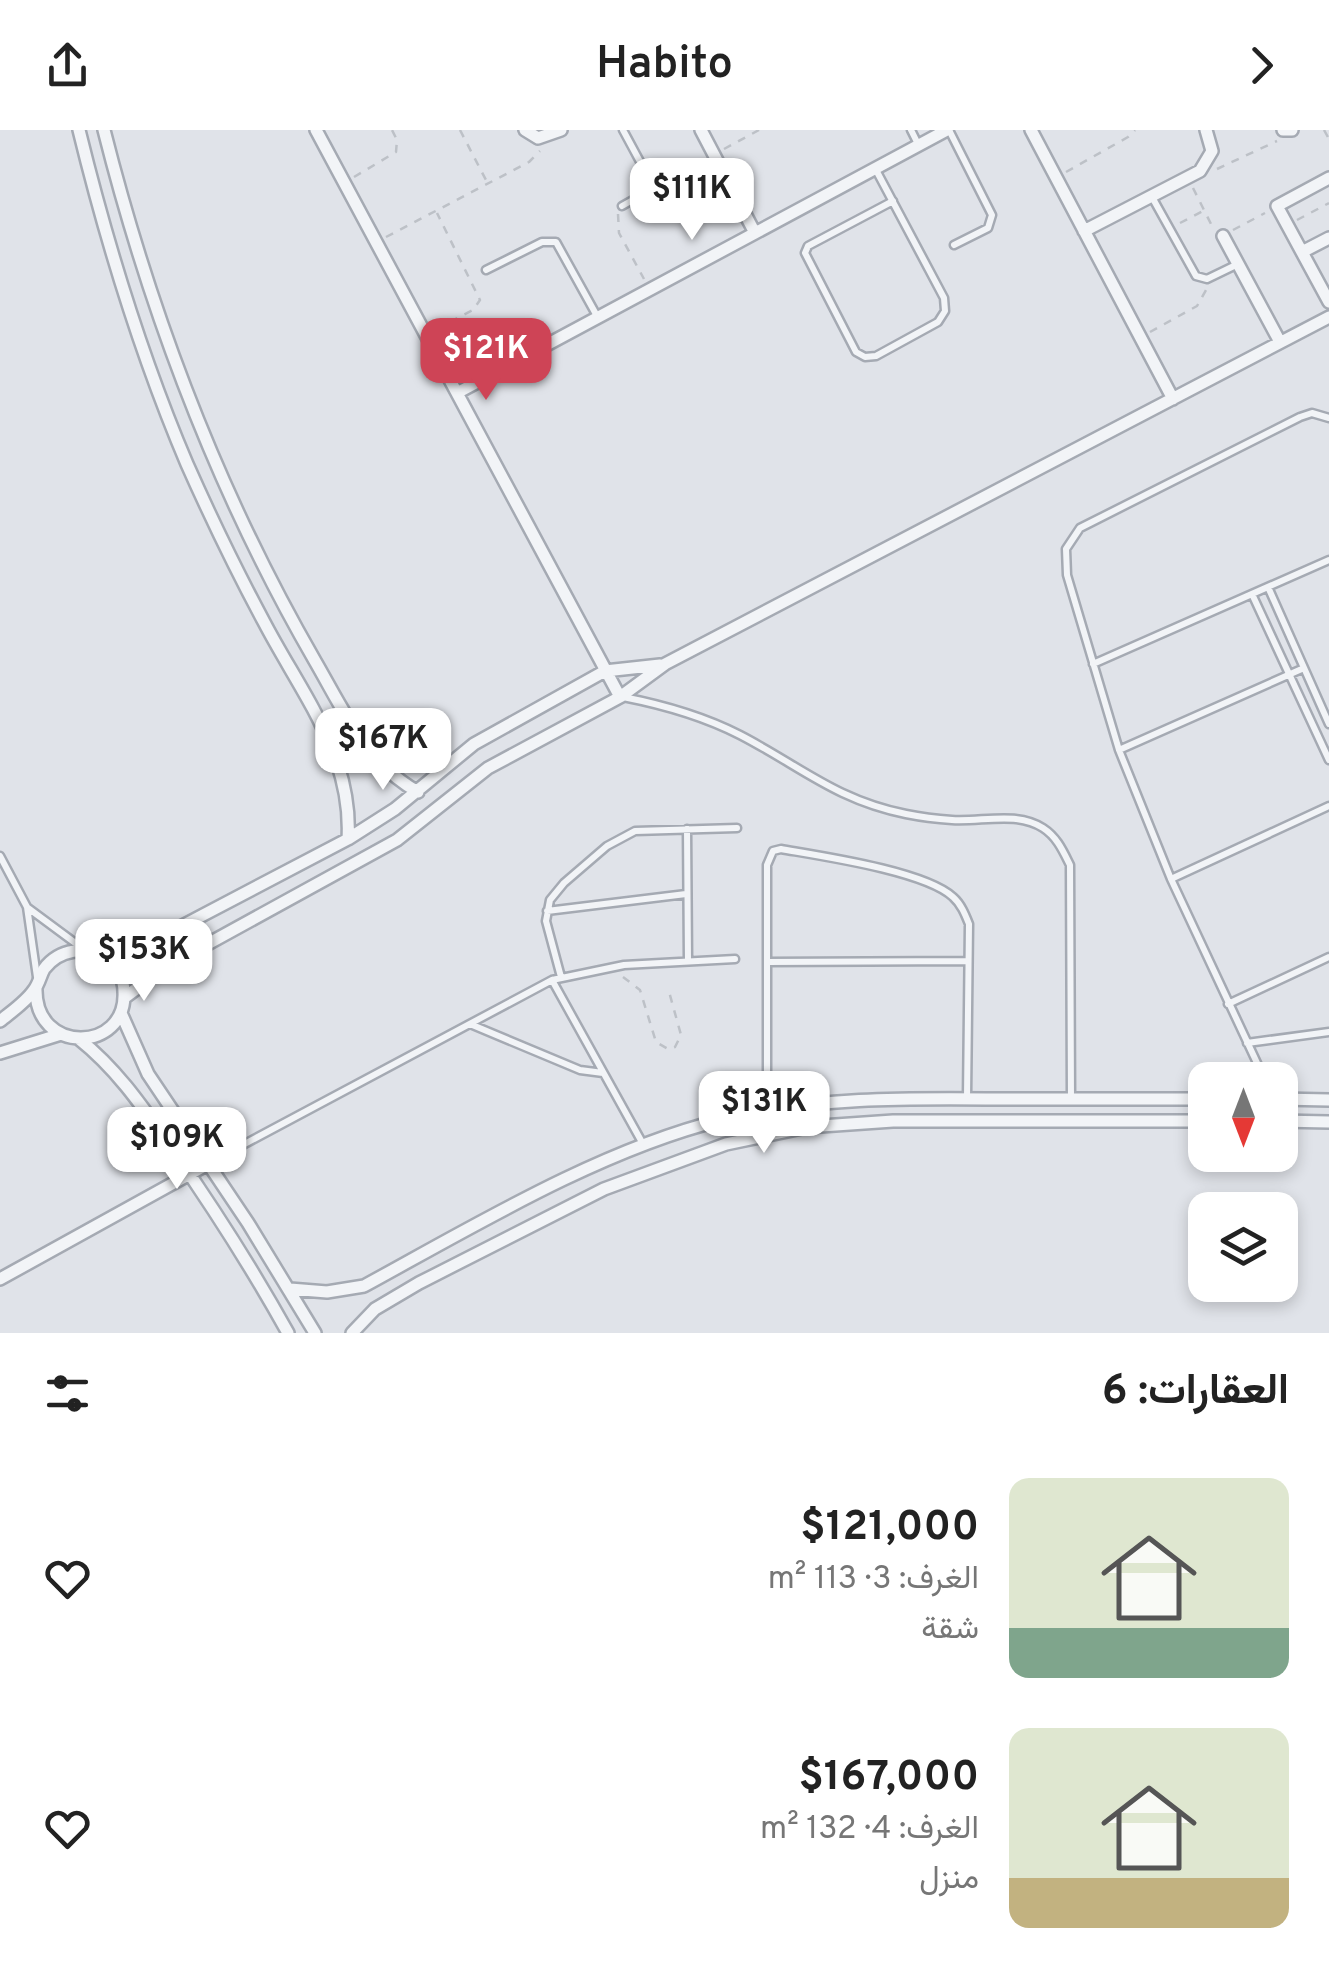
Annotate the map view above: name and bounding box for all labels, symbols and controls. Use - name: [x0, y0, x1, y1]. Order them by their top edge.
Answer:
- text: Habito: [596, 37, 733, 94]
- icon: share: [40, 38, 95, 93]
- icon: forward: [1234, 38, 1289, 93]
- pin: $111K: [622, 158, 762, 243]
- text: $111K: [652, 170, 732, 210]
- pin: $121K: [416, 318, 556, 403]
- text: $121K: [442, 330, 530, 370]
- pin: $167K: [313, 708, 453, 793]
- text: $167K: [337, 720, 429, 760]
- pin: $153K: [74, 919, 214, 1004]
- text: $153K: [97, 931, 191, 971]
- north arrow: [1188, 1062, 1298, 1172]
- map controls: [1188, 1062, 1298, 1302]
- pin: $131K: [694, 1071, 834, 1156]
- text: $131K: [721, 1083, 807, 1123]
- pin: $109K: [107, 1107, 247, 1192]
- text: $109K: [129, 1119, 225, 1159]
- button: layers: [1188, 1192, 1298, 1302]
- icon: filters: [40, 1366, 95, 1421]
- text: العقارات: 6: [1102, 1366, 1289, 1419]
- text: $121,000: [800, 1502, 979, 1555]
- icon: home: [1089, 1518, 1209, 1638]
- icon: heart: [40, 1551, 95, 1606]
- text: الغرف: 3 · 113 m²: [768, 1560, 979, 1600]
- text: شقة: [921, 1610, 979, 1650]
- text: $167,000: [798, 1752, 979, 1805]
- icon: home: [1089, 1768, 1209, 1888]
- icon: heart: [40, 1801, 95, 1856]
- text: الغرف: 4 · 132 m²: [760, 1810, 979, 1850]
- text: منزل: [919, 1860, 979, 1900]

